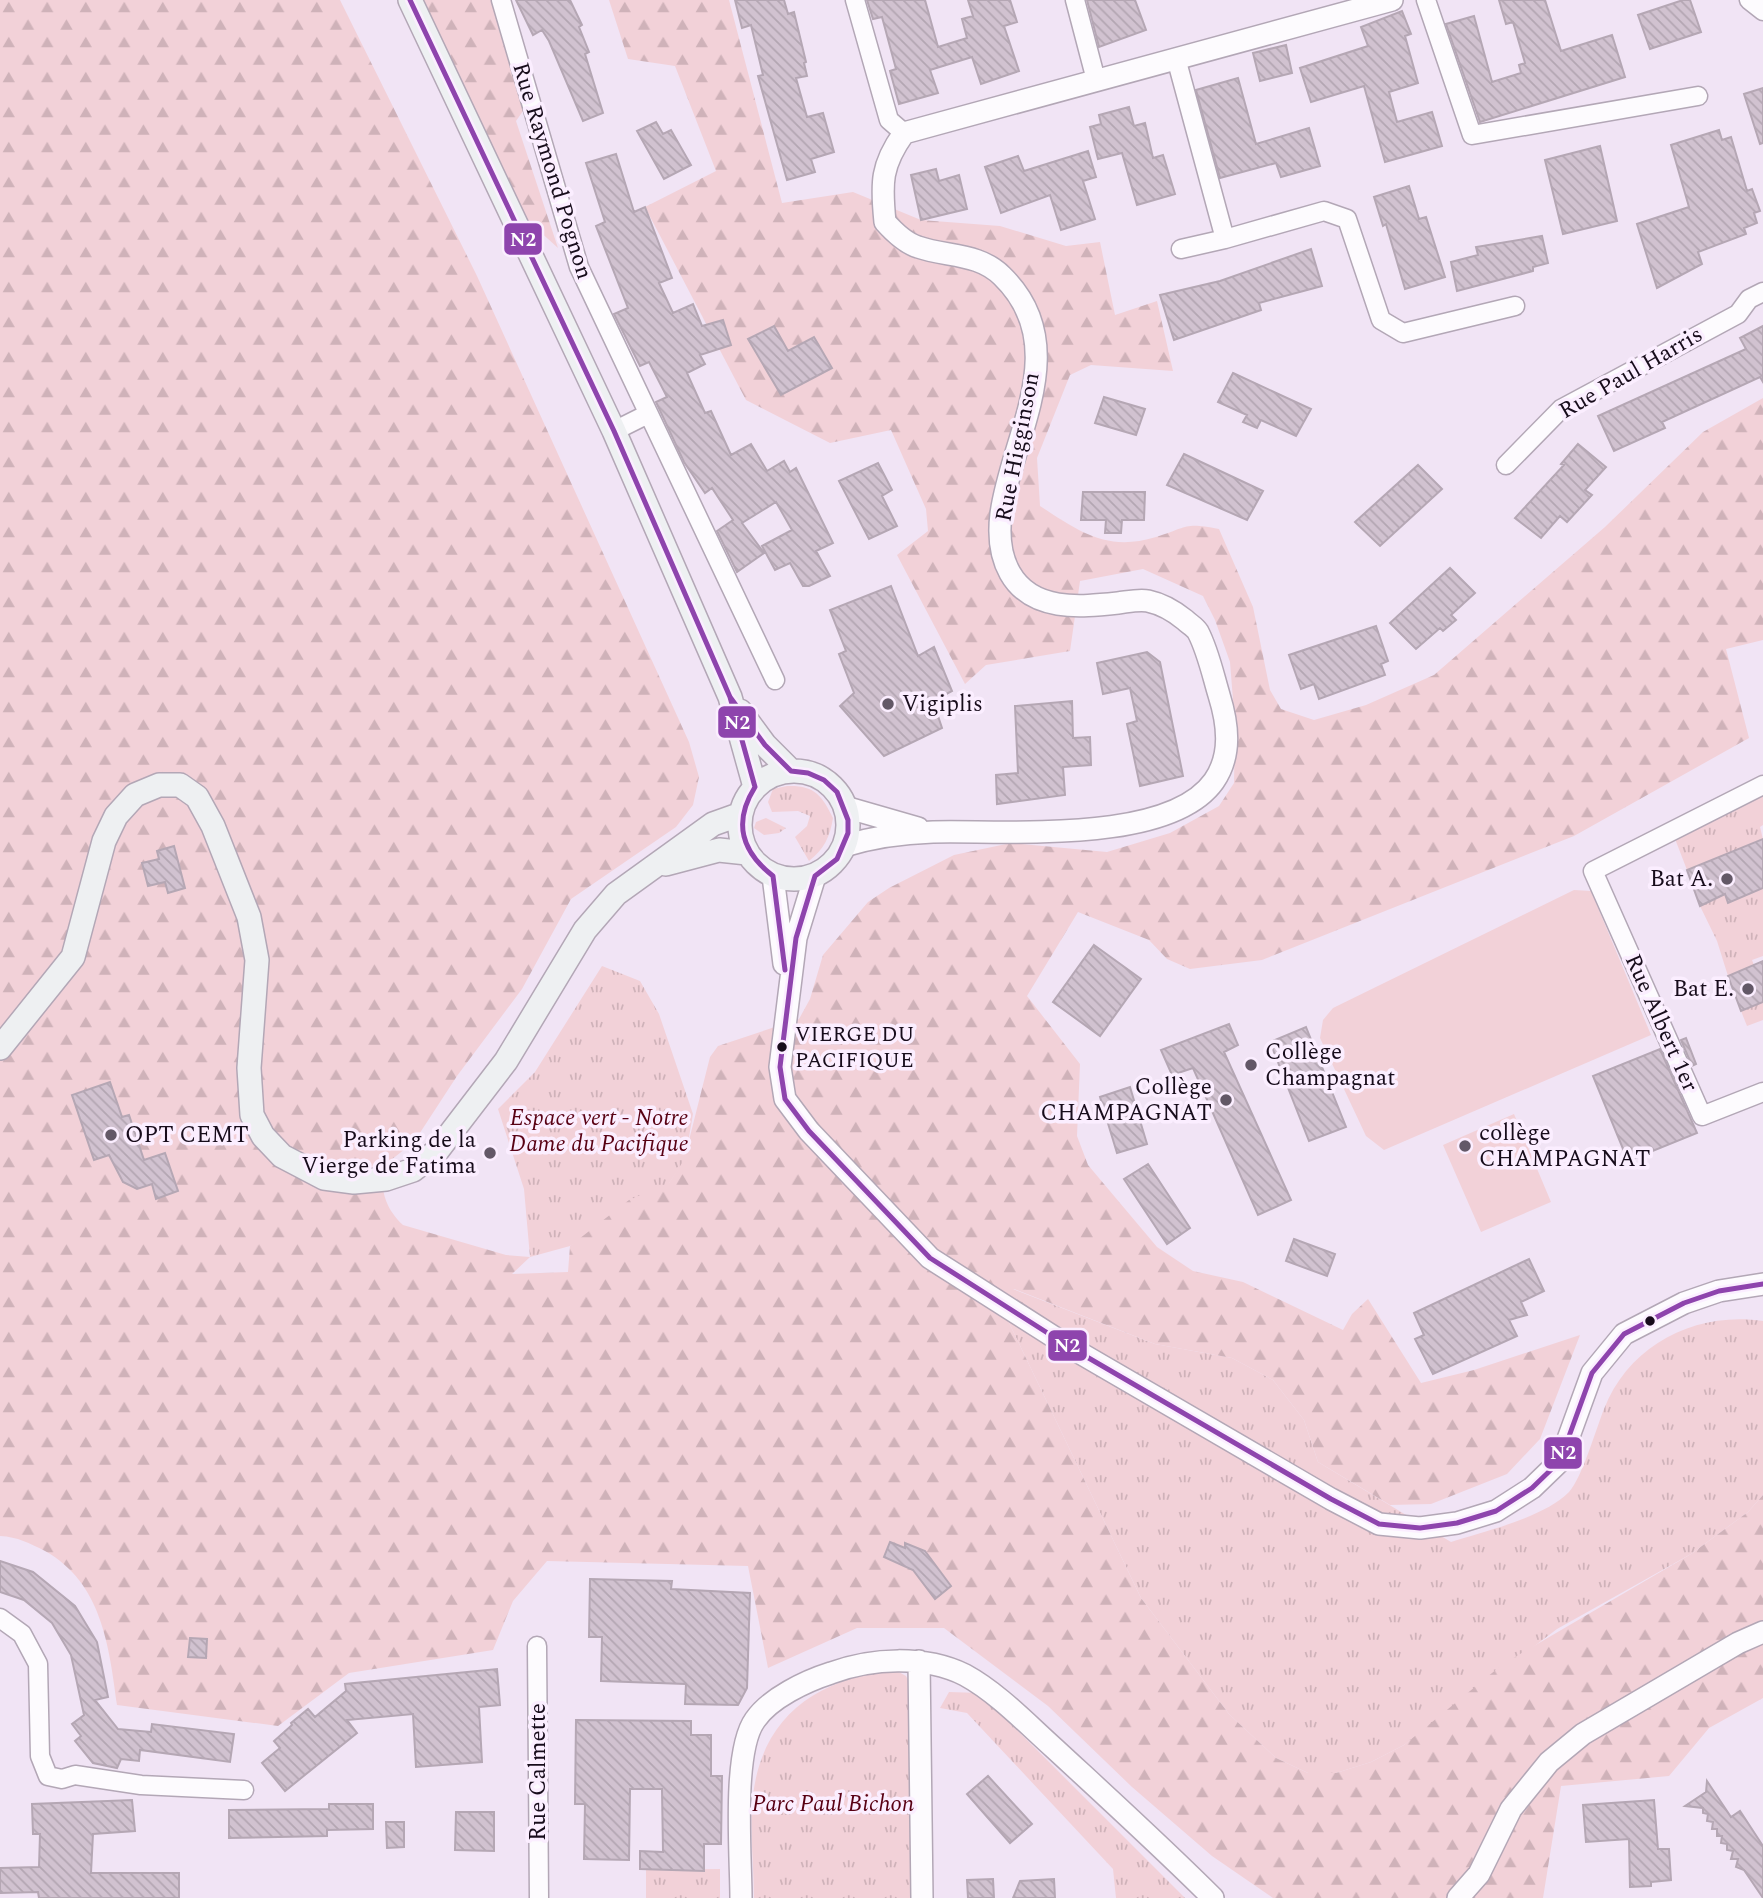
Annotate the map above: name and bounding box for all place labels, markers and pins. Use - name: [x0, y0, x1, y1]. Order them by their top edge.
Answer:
- place label: Vigiplis: [902, 687, 983, 722]
- marker: Vigiplis: [880, 696, 896, 712]
- place label: Bat A.: [1650, 862, 1713, 897]
- marker: Bat A.: [1719, 871, 1735, 887]
- place label: Bat E.: [1673, 972, 1734, 1007]
- marker: Bat E.: [1740, 981, 1756, 997]
- place label: VIERGE DU PACIFIQUE: [795, 1019, 914, 1077]
- place label: Collège Champagnat: [1265, 1035, 1395, 1096]
- marker: VIERGE DU PACIFIQUE: [775, 1040, 789, 1054]
- marker: Collège Champagnat: [1243, 1057, 1259, 1073]
- place label: Collège CHAMPAGNAT: [1041, 1070, 1212, 1131]
- marker: Collège CHAMPAGNAT: [1218, 1092, 1234, 1108]
- place label: collège CHAMPAGNAT: [1479, 1116, 1650, 1177]
- place label: OPT CEMT: [125, 1118, 249, 1153]
- place label: Parking de la Vierge de Fatima: [301, 1123, 476, 1184]
- marker: OPT CEMT: [103, 1127, 119, 1143]
- marker: collège CHAMPAGNAT: [1457, 1138, 1473, 1154]
- marker: Parking de la Vierge de Fatima: [482, 1145, 498, 1161]
- unlabelled marker: [1643, 1314, 1657, 1328]

